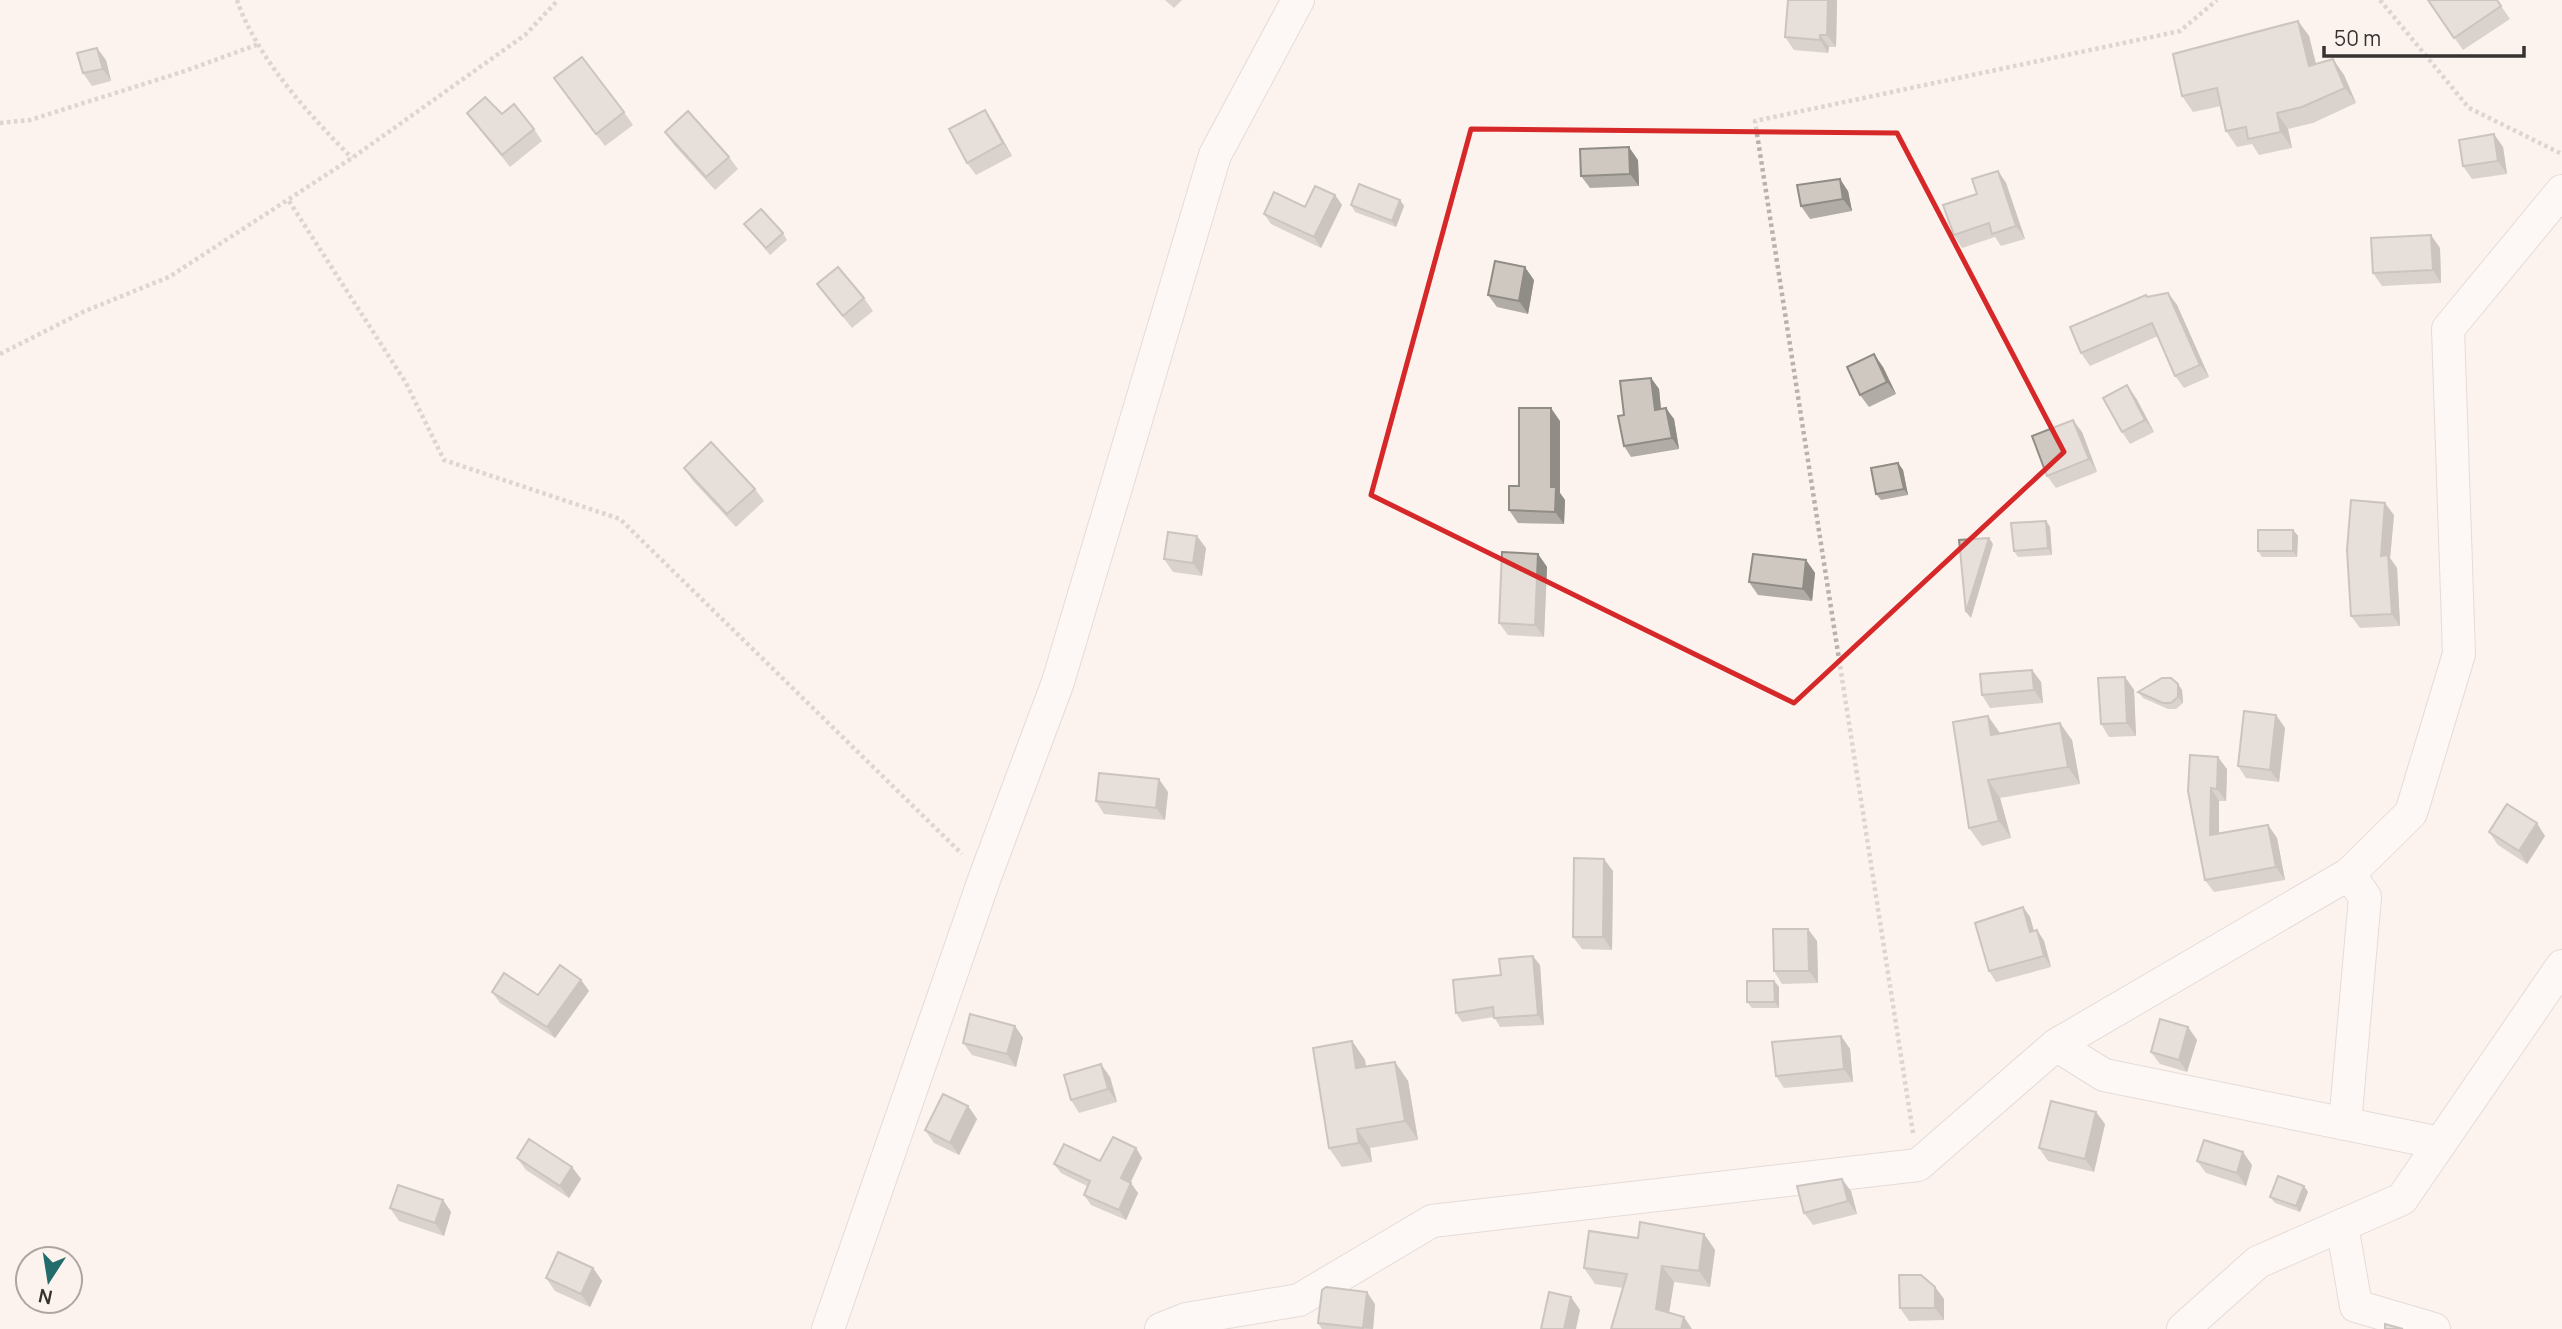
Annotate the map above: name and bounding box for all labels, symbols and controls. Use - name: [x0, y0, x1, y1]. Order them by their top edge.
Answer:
- scale bar: [2324, 14, 2524, 58]
- text: 50 m: [2334, 24, 2381, 52]
- north arrow: [14, 1245, 84, 1315]
- text: N: [36, 1282, 55, 1311]

